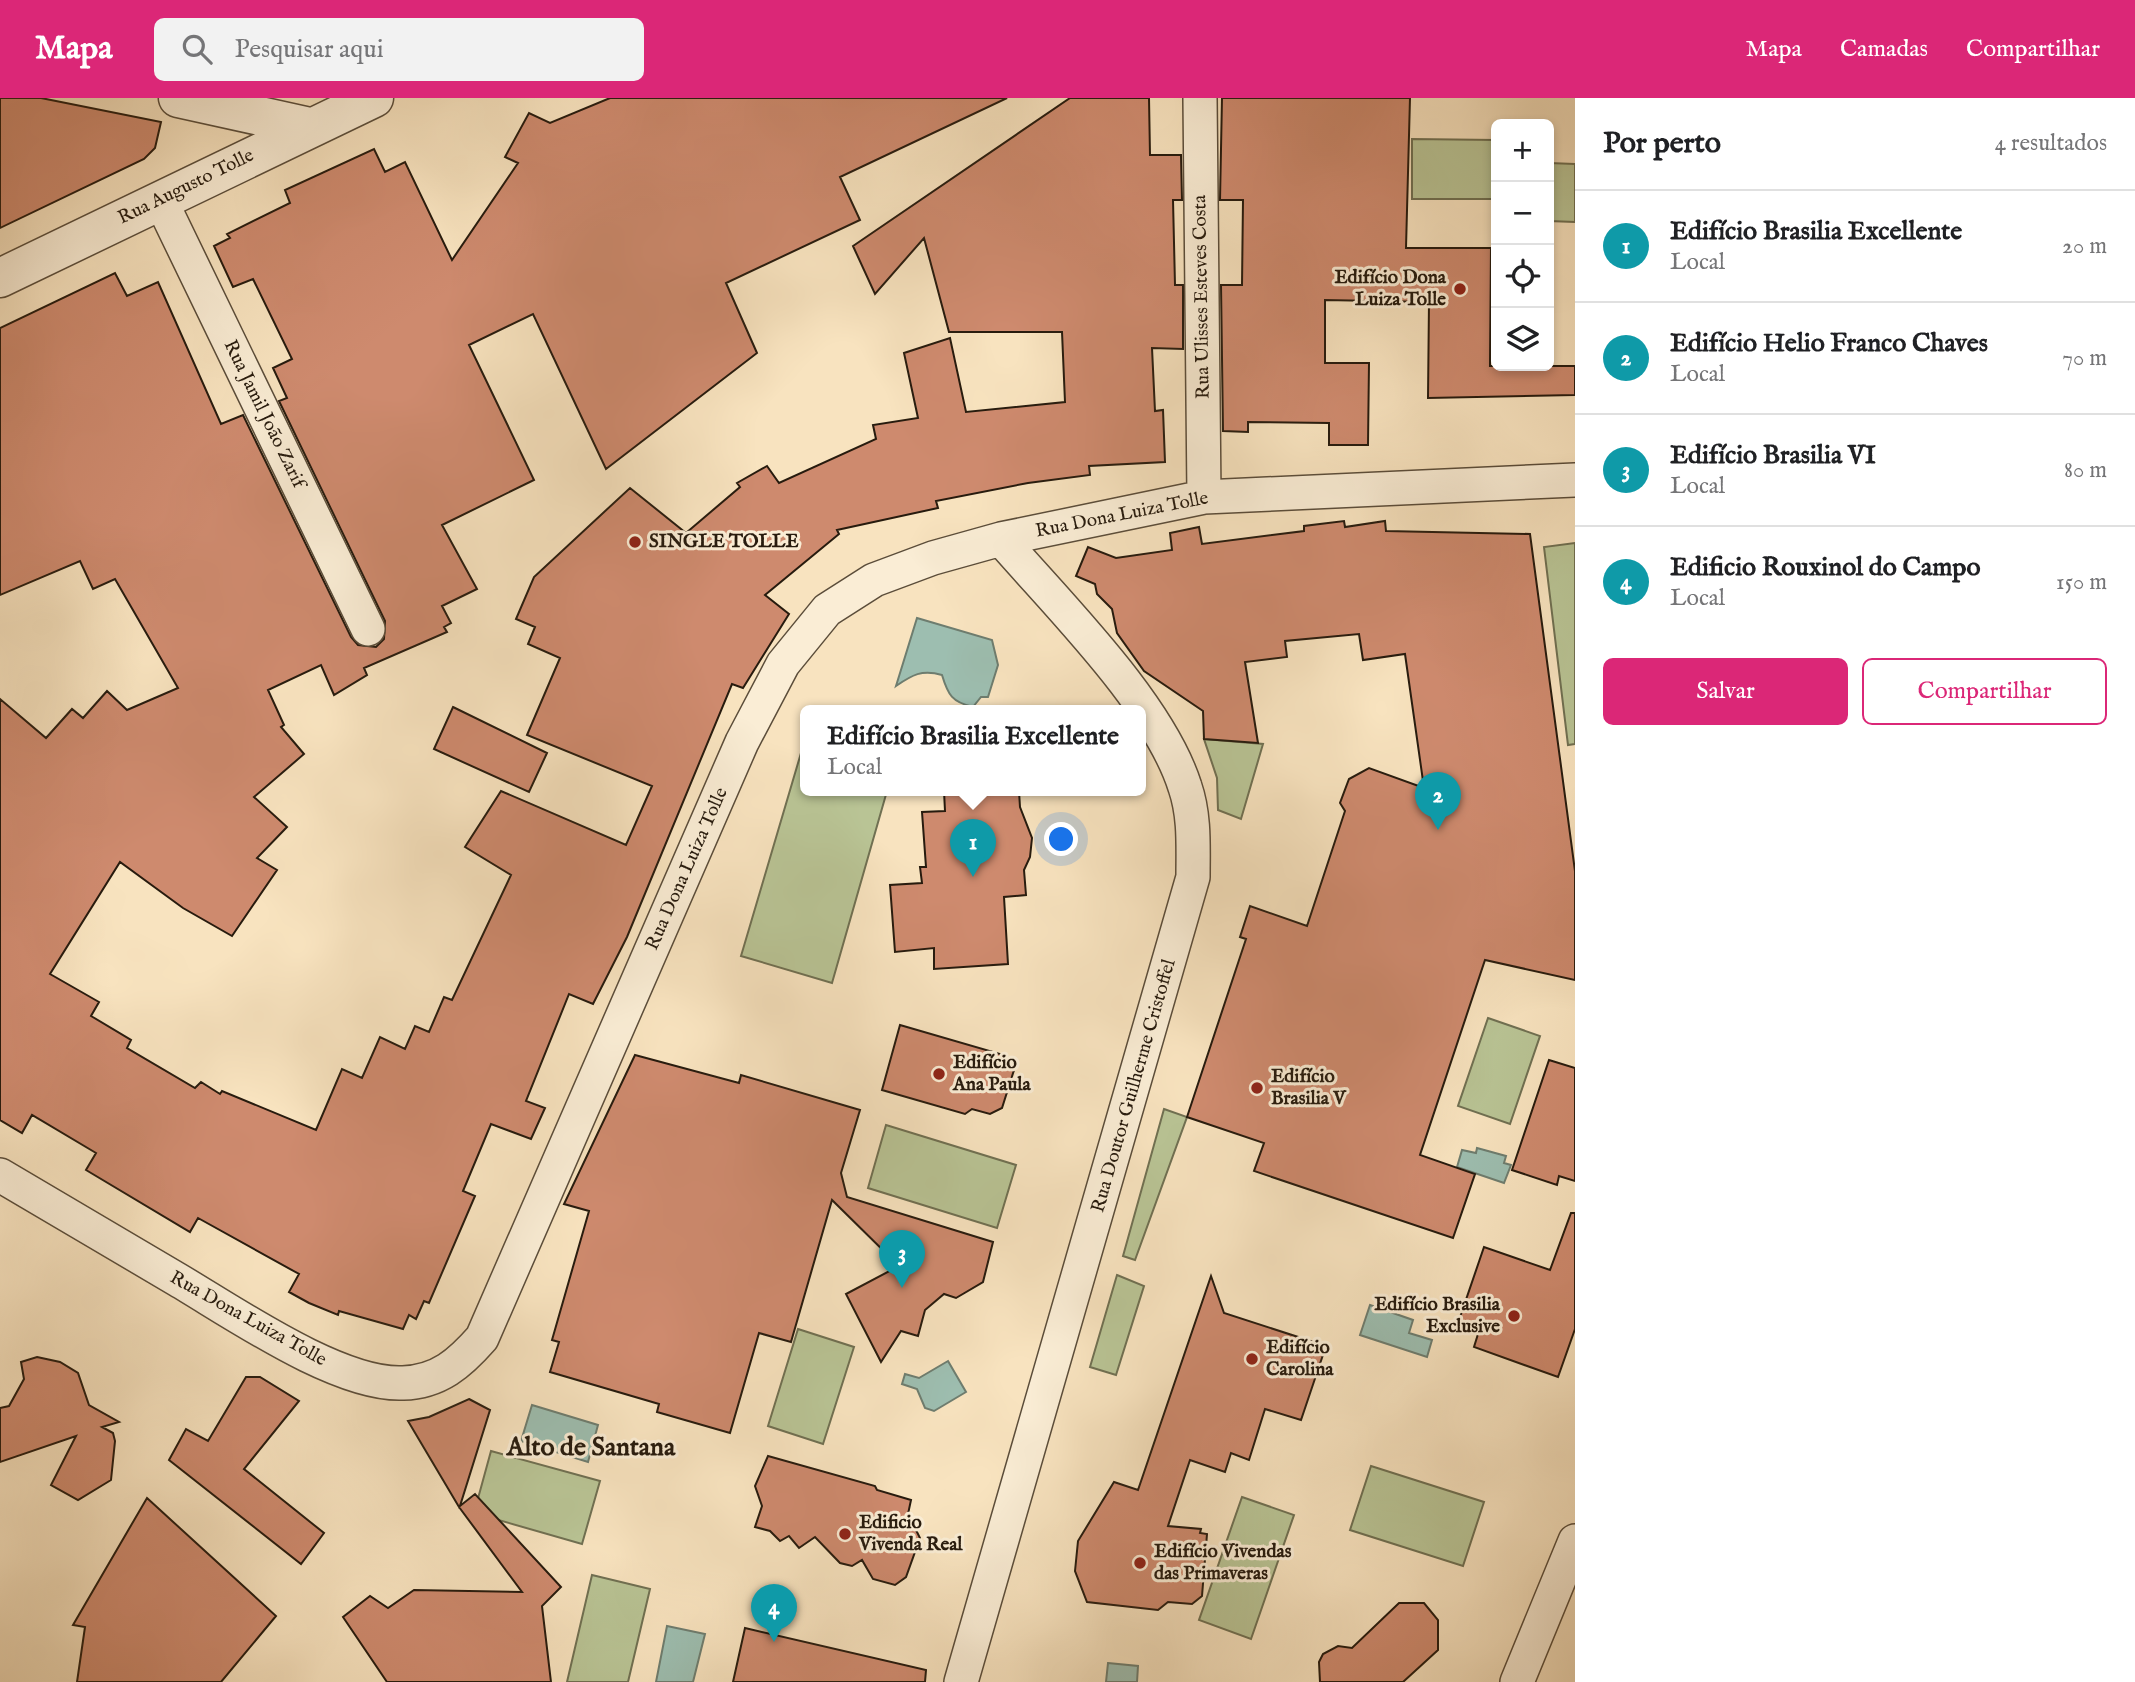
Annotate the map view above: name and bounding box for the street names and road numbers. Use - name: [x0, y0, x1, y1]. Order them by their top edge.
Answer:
- street label: Rua Augusto Tolle: [114, 144, 258, 230]
- street label: Rua Ulisses Esteves Costa: [1188, 194, 1216, 399]
- street label: Rua Jamil João Zarif: [218, 336, 312, 495]
- street label: Rua Dona Luiza Tolle: [1034, 486, 1211, 544]
- street label: Rua Dona Luiza Tolle: [640, 784, 734, 954]
- street label: Rua Doutor Guilherme Cristoffel: [1086, 956, 1182, 1215]
- street label: Rua Dona Luiza Tolle: [165, 1266, 331, 1372]

